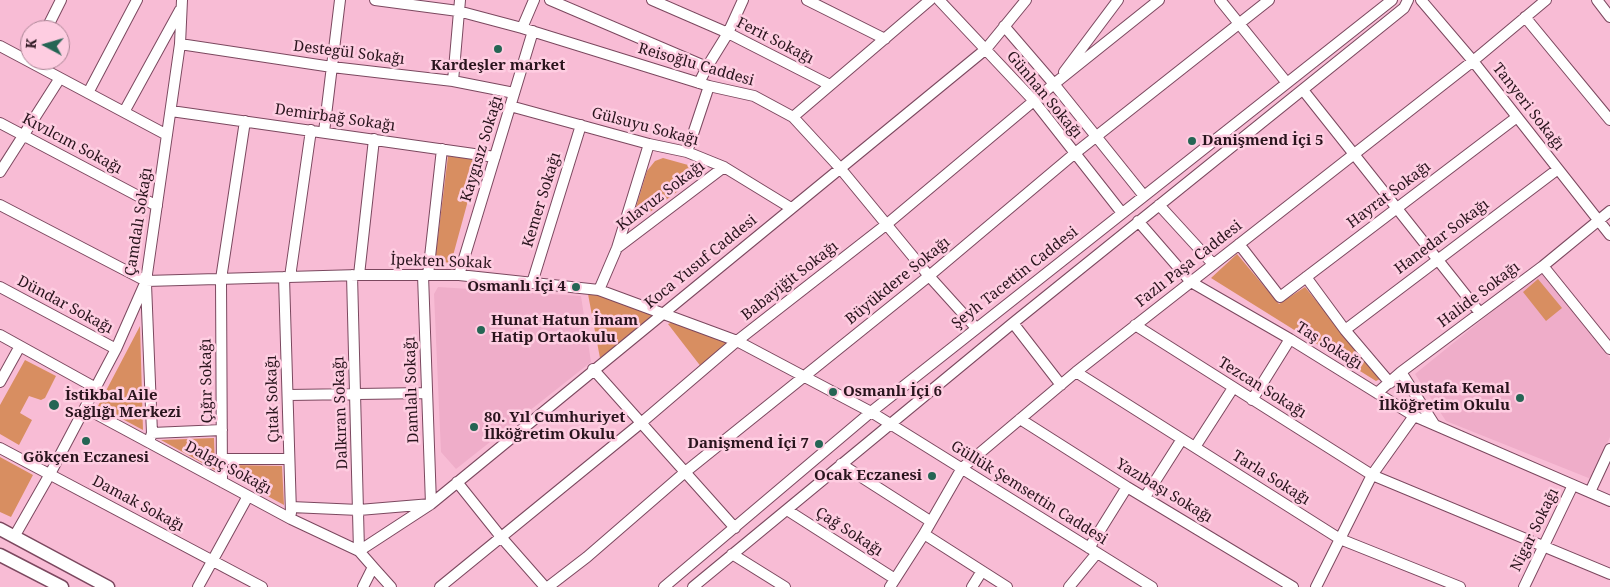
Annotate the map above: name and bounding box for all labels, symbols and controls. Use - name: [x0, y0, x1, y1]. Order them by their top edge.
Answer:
- street label: Ferit Sokağı: [733, 14, 817, 68]
- north arrow: [20, 20, 70, 70]
- text: K: [21, 37, 41, 50]
- street label: Destegül Sokağı: [292, 37, 406, 69]
- street label: Reisoğlu Caddesi: [636, 40, 756, 90]
- marker: Kardeşler market: [492, 43, 504, 55]
- street label: Günhan Sokağı: [1002, 48, 1086, 142]
- place label: Kardeşler market: [431, 57, 565, 75]
- street label: Tanyeri Sokağı: [1488, 60, 1568, 154]
- street label: Kaygısız Sokağı: [457, 94, 507, 204]
- street label: Demirbağ Sokağı: [274, 101, 396, 135]
- street label: Gülsuyu Sokağı: [590, 104, 700, 150]
- street label: Kıvılcım Sokağı: [19, 110, 125, 178]
- place label: Danişmend İçi 5: [1202, 132, 1324, 150]
- marker: Danişmend İçi 5: [1186, 135, 1198, 147]
- street label: Kemer Sokağı: [519, 150, 565, 250]
- street label: Kılavuz Sokağı: [614, 157, 708, 235]
- street label: Hayrat Sokağı: [1344, 158, 1434, 232]
- street label: Çamdalı Sokağı: [122, 166, 156, 278]
- street label: Hanedar Sokağı: [1391, 196, 1493, 278]
- street label: Koca Yusuf Caddesi: [641, 211, 761, 313]
- street label: Fazlı Paşa Caddesi: [1132, 217, 1246, 311]
- street label: Şeyh Tacettin Caddesi: [948, 223, 1082, 333]
- street label: Büyükdere Sokağı: [842, 233, 954, 329]
- street label: Babayiğit Sokağı: [738, 238, 842, 324]
- street label: İpekten Sokak: [390, 251, 492, 273]
- street label: Halide Sokağı: [1435, 258, 1523, 332]
- street label: Dündar Sokağı: [14, 272, 116, 338]
- place label: Osmanlı İçi 4: [467, 278, 566, 296]
- marker: Osmanlı İçi 4: [570, 281, 582, 293]
- place label: Hunat Hatun İmam Hatip Ortaokulu: [491, 312, 638, 347]
- street label: Taş Sokağı: [1293, 319, 1365, 373]
- marker: Hunat Hatun İmam Hatip Ortaokulu: [475, 324, 487, 336]
- street label: Damlalı Sokağı: [401, 336, 423, 444]
- street label: Çığır Sokağı: [197, 338, 217, 424]
- street label: Tezcan Sokağı: [1215, 354, 1309, 422]
- street label: Çıtak Sokağı: [262, 355, 284, 443]
- street label: Dalkıran Sokağı: [330, 356, 352, 470]
- place label: Mustafa Kemal İlköğretim Okulu: [1379, 380, 1510, 415]
- place label: Osmanlı İçi 6: [843, 383, 942, 401]
- marker: Osmanlı İçi 6: [827, 386, 839, 398]
- place label: İstikbal Aile Sağlığı Merkezi: [65, 387, 181, 422]
- marker: Mustafa Kemal İlköğretim Okulu: [1514, 392, 1526, 404]
- marker: İstikbal Aile Sağlığı Merkezi: [47, 398, 61, 412]
- place label: 80. Yıl Cumhuriyet İlköğretim Okulu: [484, 409, 625, 444]
- marker: 80. Yıl Cumhuriyet İlköğretim Okulu: [468, 421, 480, 433]
- marker: Gökçen Eczanesi: [80, 435, 92, 447]
- place label: Danişmend İçi 7: [687, 435, 809, 453]
- street label: Güllük Şemsettin Caddesi: [947, 437, 1111, 549]
- street label: Dalgıç Sokağı: [182, 438, 274, 498]
- marker: Danişmend İçi 7: [813, 438, 825, 450]
- street label: Tarla Sokağı: [1229, 447, 1313, 509]
- place label: Gökçen Eczanesi: [23, 449, 149, 467]
- street label: Yazıbaşı Sokağı: [1112, 455, 1216, 527]
- place label: Ocak Eczanesi: [814, 467, 922, 485]
- marker: Ocak Eczanesi: [926, 470, 938, 482]
- street label: Damak Sokağı: [89, 472, 187, 536]
- street label: Nigar Sokağı: [1507, 485, 1563, 575]
- street label: Çağ Sokağı: [812, 504, 886, 560]

